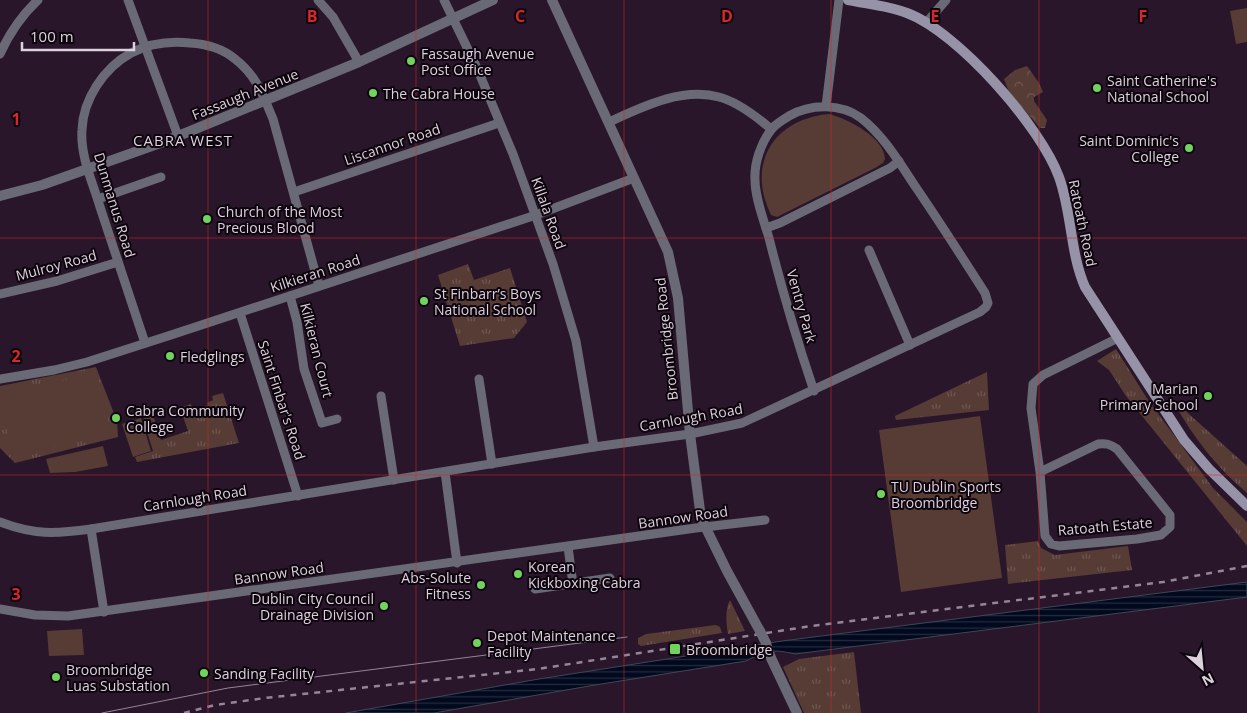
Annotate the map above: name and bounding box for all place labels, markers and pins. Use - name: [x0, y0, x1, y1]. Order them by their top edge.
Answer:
- place label: Fassaugh Avenue Post Office: [421, 44, 534, 79]
- marker: Fassaugh Avenue Post Office: [405, 55, 417, 67]
- place label: Saint Catherine's National School: [1107, 71, 1217, 106]
- marker: Saint Catherine's National School: [1091, 82, 1103, 94]
- place label: The Cabra House: [383, 84, 495, 103]
- marker: The Cabra House: [367, 87, 379, 99]
- place label: Saint Dominic's College: [1079, 131, 1179, 166]
- marker: Saint Dominic's College: [1183, 142, 1195, 154]
- place label: Church of the Most Precious Blood: [217, 202, 342, 237]
- marker: Church of the Most Precious Blood: [201, 213, 213, 225]
- place label: St Finbarr’s Boys National School: [434, 284, 542, 319]
- marker: St Finbarr’s Boys National School: [418, 295, 430, 307]
- place label: Fledglings: [180, 347, 245, 366]
- marker: Fledglings: [164, 350, 176, 362]
- place label: Marian Primary School: [1100, 379, 1198, 414]
- marker: Marian Primary School: [1202, 390, 1214, 402]
- place label: Cabra Community College: [126, 401, 245, 436]
- marker: Cabra Community College: [110, 412, 122, 424]
- place label: TU Dublin Sports Broombridge: [891, 477, 1002, 512]
- marker: TU Dublin Sports Broombridge: [875, 488, 887, 500]
- place label: Korean Kickboxing Cabra: [528, 557, 641, 592]
- place label: Abs-Solute Fitness: [401, 568, 471, 603]
- marker: Korean Kickboxing Cabra: [512, 568, 524, 580]
- marker: Abs-Solute Fitness: [475, 579, 487, 591]
- place label: Dublin City Council Drainage Division: [251, 589, 374, 624]
- marker: Dublin City Council Drainage Division: [378, 600, 390, 612]
- place label: Depot Maintenance Facility: [487, 626, 616, 661]
- marker: Depot Maintenance Facility: [471, 637, 483, 649]
- place label: Broombridge: [686, 640, 773, 659]
- marker: Broombridge: [668, 642, 682, 656]
- place label: Broombridge Luas Substation: [66, 660, 170, 695]
- place label: Sanding Facility: [214, 664, 315, 683]
- marker: Sanding Facility: [198, 667, 210, 679]
- marker: Broombridge Luas Substation: [50, 671, 62, 683]

